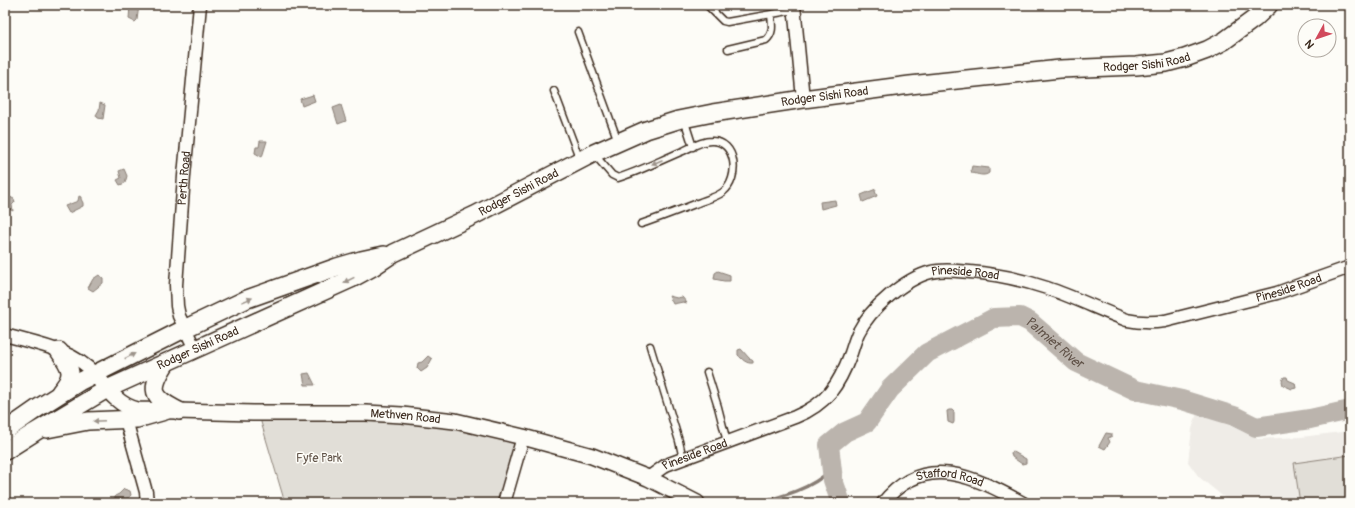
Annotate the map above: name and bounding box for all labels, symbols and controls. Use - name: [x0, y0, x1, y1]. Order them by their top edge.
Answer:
- north arrow: [1297, 18, 1337, 58]
- text: N: [1302, 37, 1317, 51]
- street label: Rodger Sishi Road: [1103, 49, 1193, 75]
- street label: Rodger Sishi Road: [780, 83, 869, 110]
- street label: Perth Road: [174, 150, 194, 206]
- one-way arrow: [652, 159, 663, 165]
- street label: Rodger Sishi Road: [476, 165, 561, 219]
- street label: Pineside Road: [930, 263, 1001, 283]
- street label: Pineside Road: [1254, 270, 1324, 305]
- one-way arrow: [343, 277, 355, 283]
- one-way arrow: [241, 297, 252, 303]
- water label: Palmiet River: [1023, 313, 1088, 373]
- street label: Rodger Sishi Road: [155, 323, 241, 373]
- one-way arrow: [124, 353, 135, 359]
- street label: Methven Road: [370, 406, 441, 427]
- one-way arrow: [92, 418, 105, 424]
- street label: Pineside Road: [659, 435, 730, 473]
- park label: Fyfe Park: [296, 451, 342, 466]
- street label: Stafford Road: [914, 465, 986, 490]

